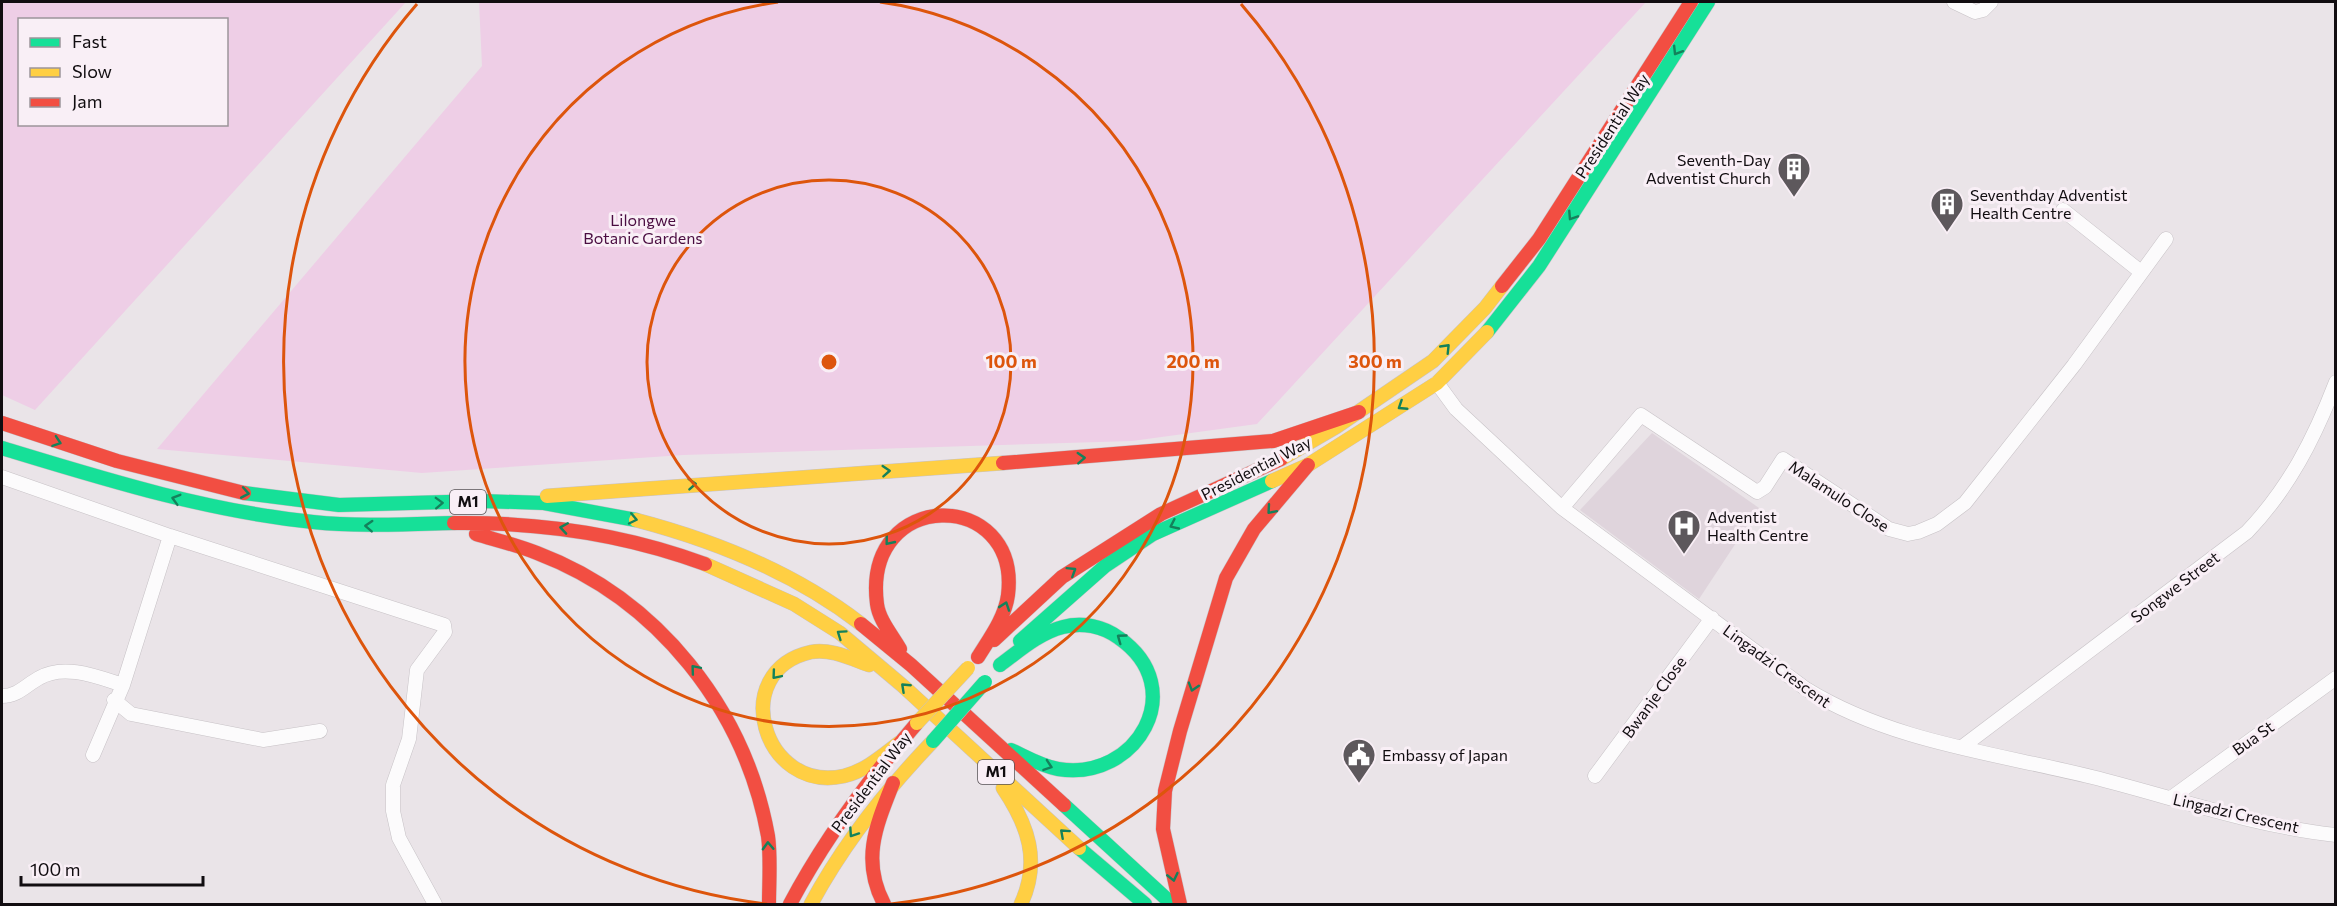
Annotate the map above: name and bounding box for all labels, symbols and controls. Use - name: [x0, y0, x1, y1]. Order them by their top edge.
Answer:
- legend: [18, 18, 228, 126]
- text: Fast: [72, 30, 107, 52]
- one-way arrow: [1673, 45, 1685, 55]
- text: Slow: [72, 60, 112, 82]
- street label: Presidential Way: [1571, 70, 1652, 182]
- text: Jam: [72, 90, 102, 112]
- place label: Seventh-Day Adventist Church: [1646, 150, 1771, 187]
- building icon: Seventh-Day Adventist Church: [1776, 151, 1812, 198]
- place label: Seventhday Adventist Health Centre: [1970, 185, 2128, 222]
- building icon: Seventhday Adventist Health Centre: [1929, 186, 1965, 233]
- one-way arrow: [1569, 209, 1580, 220]
- park label: Lilongwe Botanic Gardens: [583, 210, 703, 247]
- one-way arrow: [1439, 345, 1450, 355]
- text: 100 m: [985, 350, 1037, 372]
- text: 200 m: [1166, 350, 1220, 372]
- text: 300 m: [1348, 350, 1402, 372]
- centre of rings: [819, 352, 839, 372]
- one-way arrow: [1398, 399, 1409, 410]
- street label: Presidential Way: [1198, 432, 1314, 503]
- one-way arrow: [51, 435, 62, 448]
- one-way arrow: [1077, 452, 1086, 465]
- street label: Malamulo Close: [1786, 456, 1893, 535]
- one-way arrow: [882, 465, 891, 478]
- one-way arrow: [687, 478, 696, 491]
- one-way arrow: [240, 487, 249, 499]
- road number: M1: [450, 490, 486, 514]
- one-way arrow: [171, 494, 182, 506]
- one-way arrow: [435, 497, 444, 509]
- one-way arrow: [1267, 503, 1278, 514]
- place label: Adventist Health Centre: [1707, 507, 1808, 544]
- hospital icon: Adventist Health Centre: [1666, 508, 1702, 555]
- one-way arrow: [627, 512, 637, 525]
- one-way arrow: [1169, 517, 1180, 529]
- one-way arrow: [364, 519, 373, 532]
- one-way arrow: [559, 522, 568, 534]
- one-way arrow: [886, 534, 897, 545]
- street label: Songwe Street: [2127, 547, 2223, 626]
- one-way arrow: [1066, 566, 1076, 578]
- one-way arrow: [998, 601, 1010, 612]
- street label: Lingadzi Crescent: [1720, 620, 1835, 711]
- one-way arrow: [836, 631, 847, 642]
- one-way arrow: [1117, 634, 1128, 645]
- street label: Bwanje Close: [1618, 652, 1690, 741]
- one-way arrow: [691, 665, 702, 676]
- one-way arrow: [772, 668, 783, 679]
- one-way arrow: [1188, 681, 1200, 691]
- one-way arrow: [901, 684, 912, 695]
- street label: Bua St: [2228, 716, 2278, 759]
- street label: Presidential Way: [827, 728, 915, 836]
- public building icon: Embassy of Japan: [1341, 737, 1377, 784]
- place label: Embassy of Japan: [1382, 745, 1508, 764]
- one-way arrow: [1042, 758, 1053, 771]
- road number: M1: [978, 760, 1014, 784]
- street label: Lingadzi Crescent: [2171, 789, 2301, 836]
- one-way arrow: [849, 826, 860, 837]
- one-way arrow: [1061, 829, 1071, 840]
- one-way arrow: [762, 842, 775, 851]
- scale bar: [21, 849, 202, 887]
- text: 100 m: [30, 858, 80, 880]
- one-way arrow: [1166, 871, 1179, 881]

